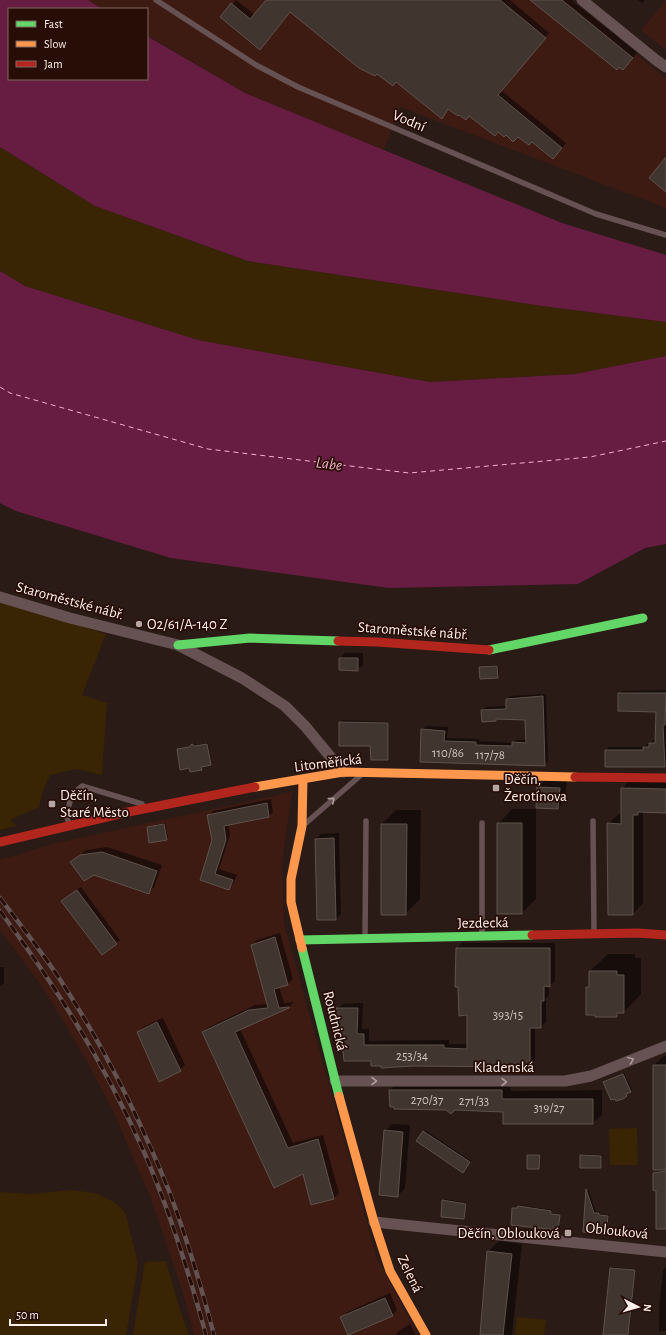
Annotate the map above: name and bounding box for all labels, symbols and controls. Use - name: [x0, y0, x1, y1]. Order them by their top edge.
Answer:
- legend: [8, 8, 148, 80]
- text: Fast: [44, 18, 63, 30]
- text: Slow: [44, 38, 66, 50]
- text: Jam: [44, 58, 63, 70]
- street label: Vodní: [390, 107, 428, 135]
- water label: Labe: [315, 454, 343, 474]
- street label: Staroměstské nábř.: [15, 579, 125, 623]
- place label: O2/61/A-140 Z: [147, 617, 227, 632]
- marker: O2/61/A-140 Z: [134, 619, 144, 629]
- street label: Staroměstské nábř.: [357, 620, 469, 642]
- house number: 110/86: [432, 747, 464, 760]
- house number: 117/78: [475, 749, 505, 762]
- street label: Litoměřická: [293, 751, 363, 775]
- place label: Děčín, Žerotínova: [504, 772, 567, 804]
- marker: Děčín, Žerotínova: [491, 783, 501, 793]
- place label: Děčín, Staré Město: [60, 788, 129, 820]
- one-way arrow: [327, 798, 335, 805]
- marker: Děčín, Staré Město: [47, 799, 57, 809]
- street label: Jezdecká: [457, 915, 509, 931]
- street label: Roudnická: [320, 990, 350, 1053]
- house number: 393/15: [493, 1009, 523, 1022]
- house number: 253/34: [396, 1050, 428, 1063]
- one-way arrow: [626, 1057, 634, 1065]
- street label: Kladenská: [474, 1060, 534, 1075]
- one-way arrow: [371, 1077, 377, 1085]
- one-way arrow: [501, 1078, 507, 1086]
- house number: 270/37: [411, 1094, 444, 1107]
- house number: 271/33: [459, 1095, 489, 1108]
- house number: 319/27: [533, 1102, 565, 1115]
- street label: Oblouková: [585, 1220, 649, 1242]
- place label: Děčín, Oblouková: [458, 1226, 560, 1241]
- marker: Děčín, Oblouková: [563, 1228, 573, 1238]
- street label: Zelená: [395, 1253, 425, 1295]
- north arrow: [618, 1287, 658, 1327]
- scale bar: [10, 1301, 106, 1327]
- text: N: [642, 1304, 653, 1312]
- text: 50 m: [16, 1309, 39, 1321]

